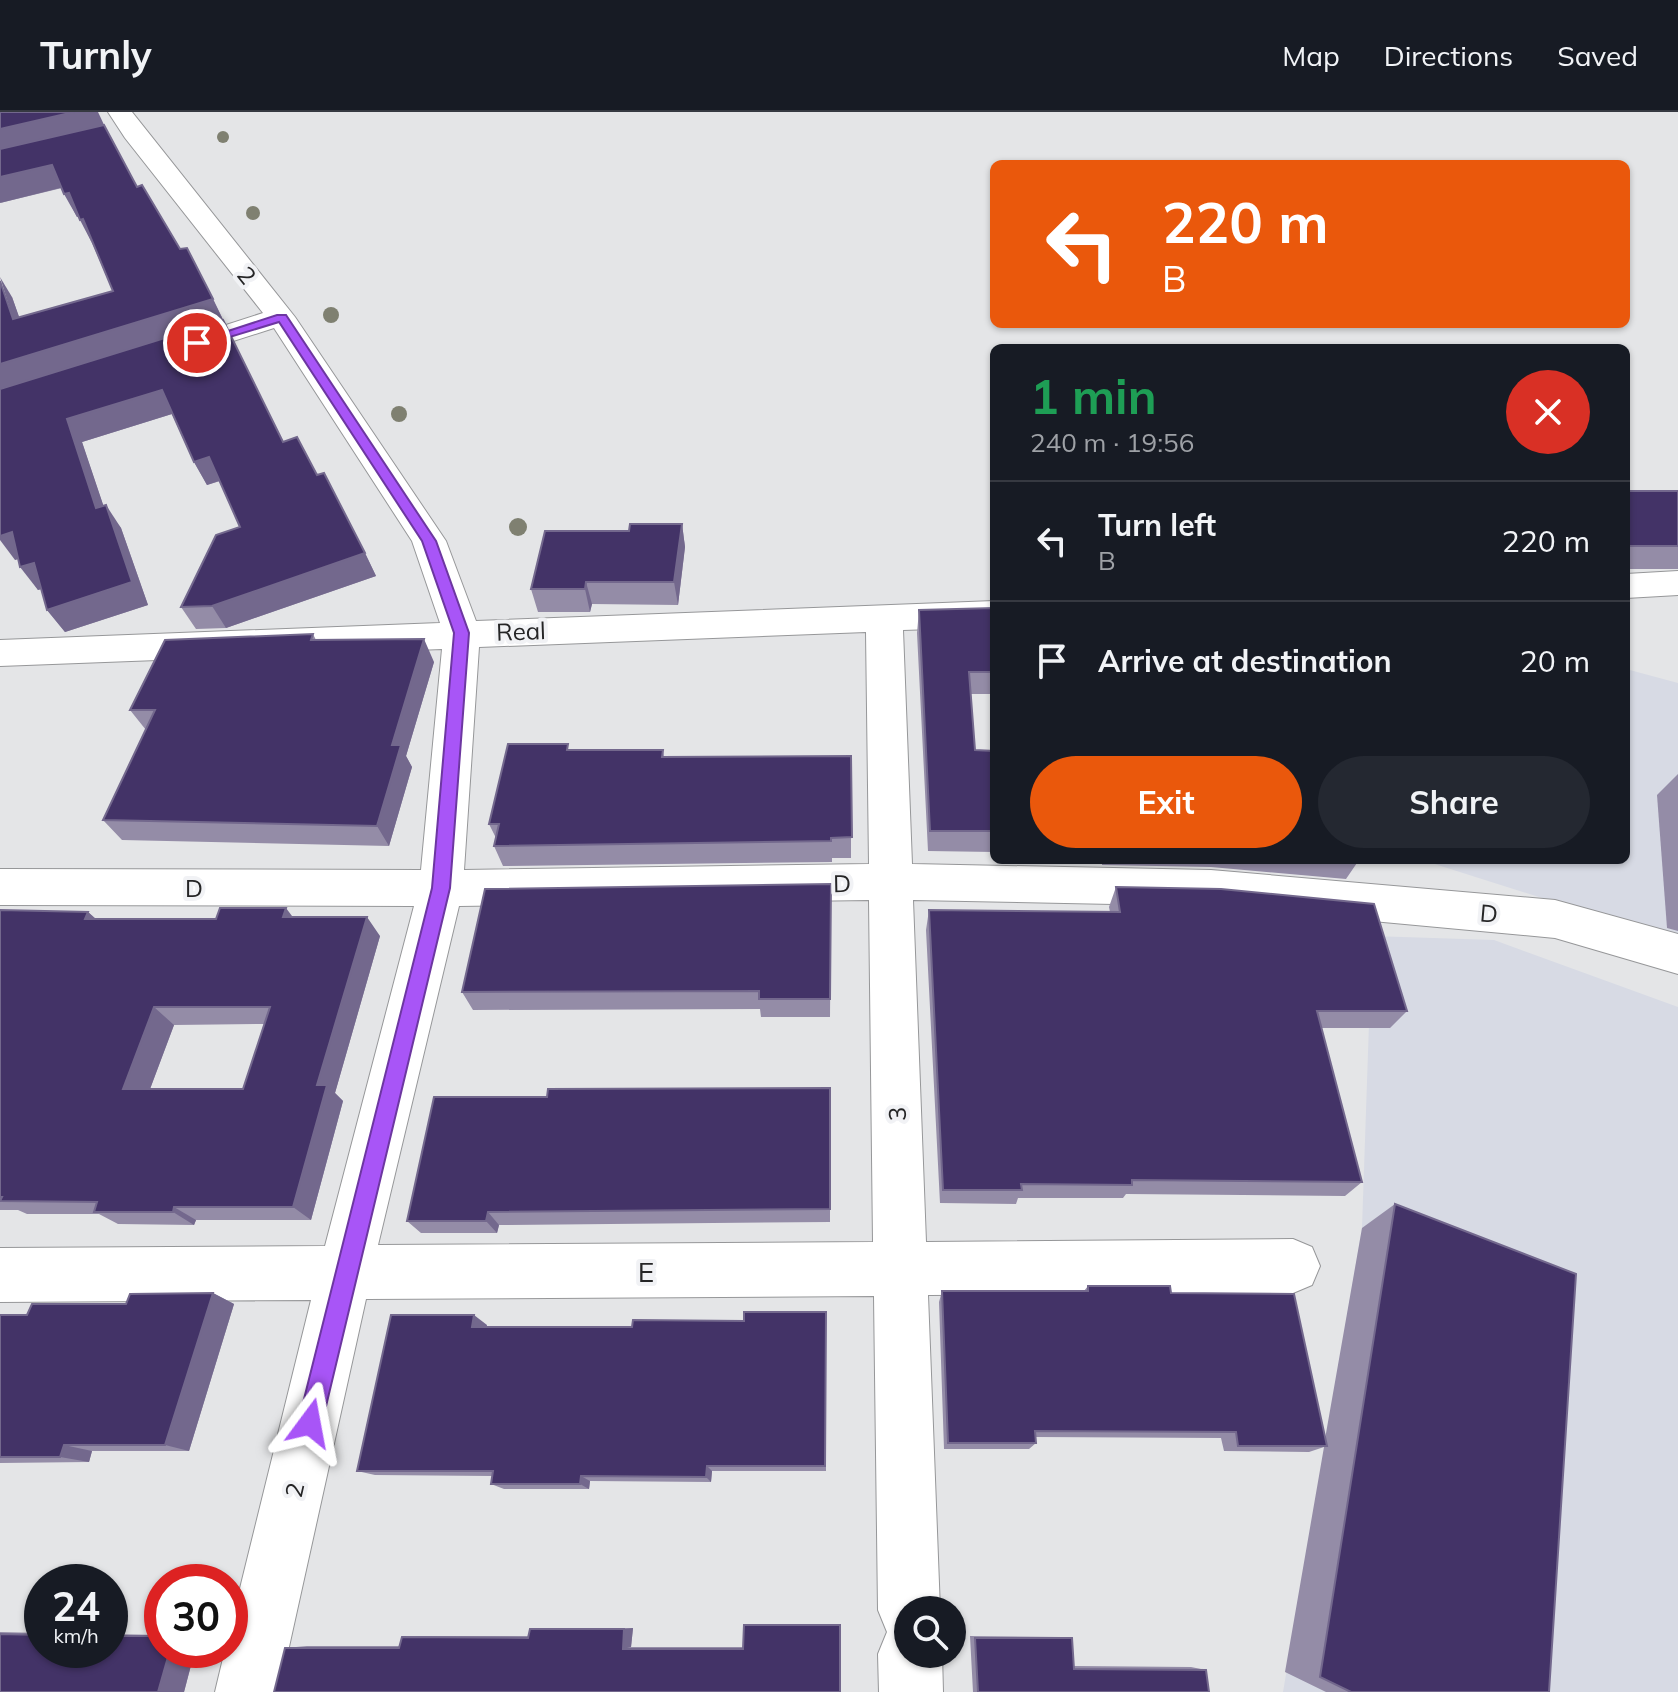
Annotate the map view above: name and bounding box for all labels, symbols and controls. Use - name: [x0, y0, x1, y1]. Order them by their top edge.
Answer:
- text: Turnly: [40, 31, 152, 79]
- text: Map: [1282, 38, 1340, 73]
- text: Directions: [1384, 38, 1513, 73]
- text: Saved: [1557, 38, 1638, 73]
- text: 220 m: [1162, 187, 1329, 257]
- icon: left: [1030, 192, 1134, 296]
- text: B: [1162, 256, 1186, 301]
- street label: 2: [231, 260, 263, 290]
- pin: [163, 309, 231, 377]
- icon: arrive: [175, 321, 219, 365]
- text: 1 min: [1030, 366, 1157, 426]
- button: close: [1506, 370, 1590, 454]
- text: 240 m · 19:56: [1030, 426, 1194, 459]
- text: Turn left: [1098, 506, 1216, 544]
- icon: left: [1030, 519, 1074, 563]
- text: 220 m: [1502, 522, 1590, 560]
- text: B: [1098, 544, 1116, 577]
- street label: Real: [496, 615, 546, 647]
- icon: arrive: [1030, 639, 1074, 683]
- text: Arrive at destination: [1098, 642, 1392, 680]
- text: 20 m: [1520, 642, 1590, 680]
- button: Exit: [1030, 756, 1302, 848]
- button: Share: [1318, 756, 1590, 848]
- street label: D: [833, 868, 851, 898]
- street label: D: [185, 873, 203, 903]
- street label: D: [1479, 897, 1499, 929]
- street label: 3: [882, 1107, 912, 1121]
- street label: E: [638, 1254, 654, 1289]
- position arrow: [268, 1381, 352, 1465]
- street label: 2: [278, 1480, 310, 1500]
- speed limit sign: 30: [144, 1564, 248, 1668]
- text: 24: [52, 1581, 100, 1631]
- map controls: [894, 1596, 966, 1668]
- button: search: [894, 1596, 966, 1668]
- text: km/h: [53, 1623, 99, 1648]

